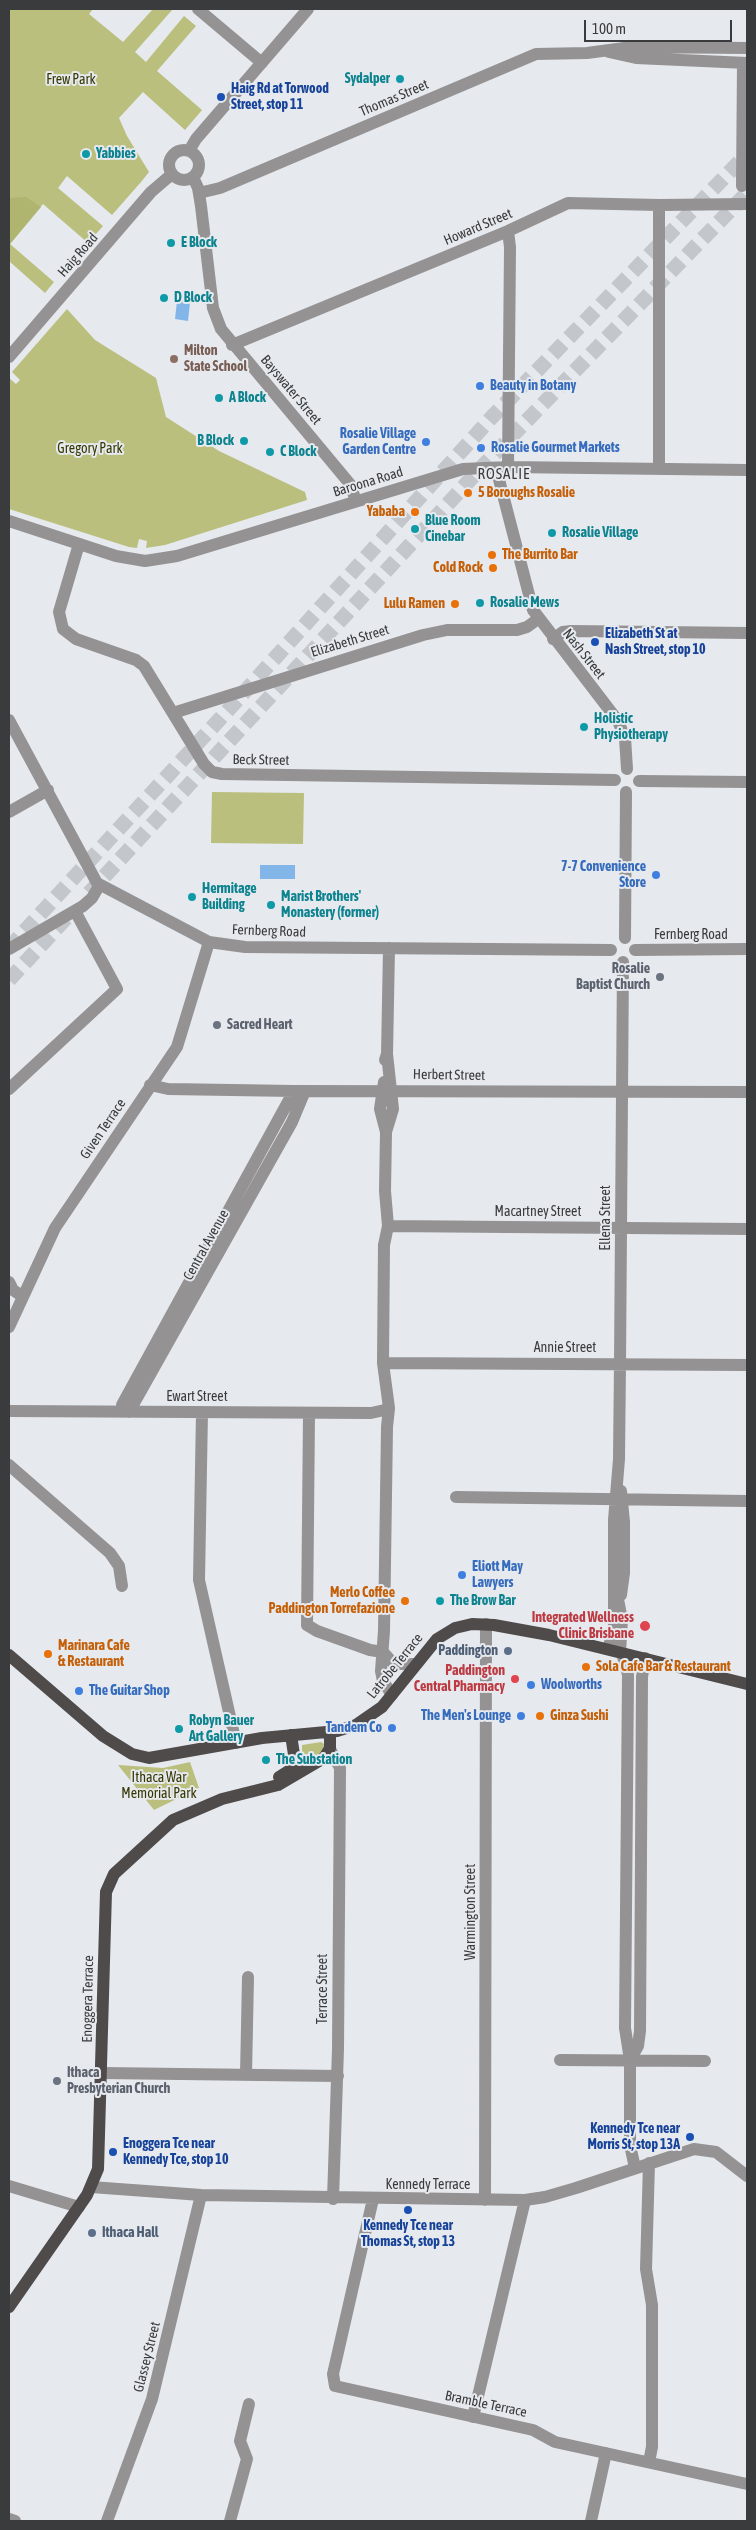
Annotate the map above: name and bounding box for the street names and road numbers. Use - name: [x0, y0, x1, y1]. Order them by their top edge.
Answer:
- street label: Thomas Street: [357, 76, 431, 120]
- street label: Howard Street: [441, 205, 515, 249]
- street label: Haig Road: [54, 230, 102, 280]
- street label: Bayswater Street: [257, 352, 325, 428]
- street label: Baroona Road: [331, 463, 405, 501]
- street label: Elizabeth Street: [309, 621, 391, 661]
- street label: Nash Street: [559, 626, 609, 682]
- street label: Beck Street: [232, 751, 290, 769]
- street label: Fernberg Road: [232, 921, 306, 941]
- street label: Fernberg Road: [654, 927, 728, 943]
- street label: Herbert Street: [413, 1066, 485, 1084]
- street label: Given Terrace: [77, 1096, 129, 1162]
- street label: Ellena Street: [598, 1185, 614, 1251]
- street label: Macartney Street: [494, 1204, 582, 1220]
- street label: Central Avenue: [180, 1207, 232, 1283]
- street label: Annie Street: [534, 1340, 596, 1356]
- street label: Ewart Street: [166, 1389, 228, 1405]
- street label: Latrobe Terrace: [364, 1630, 426, 1702]
- street label: Warmington Street: [463, 1864, 479, 1960]
- street label: Terrace Street: [315, 1954, 331, 2024]
- street label: Enoggera Terrace: [79, 1955, 97, 2043]
- street label: Kennedy Terrace: [386, 2177, 470, 2193]
- street label: Glassey Street: [130, 2320, 164, 2394]
- street label: Bramble Terrace: [444, 2387, 528, 2421]

